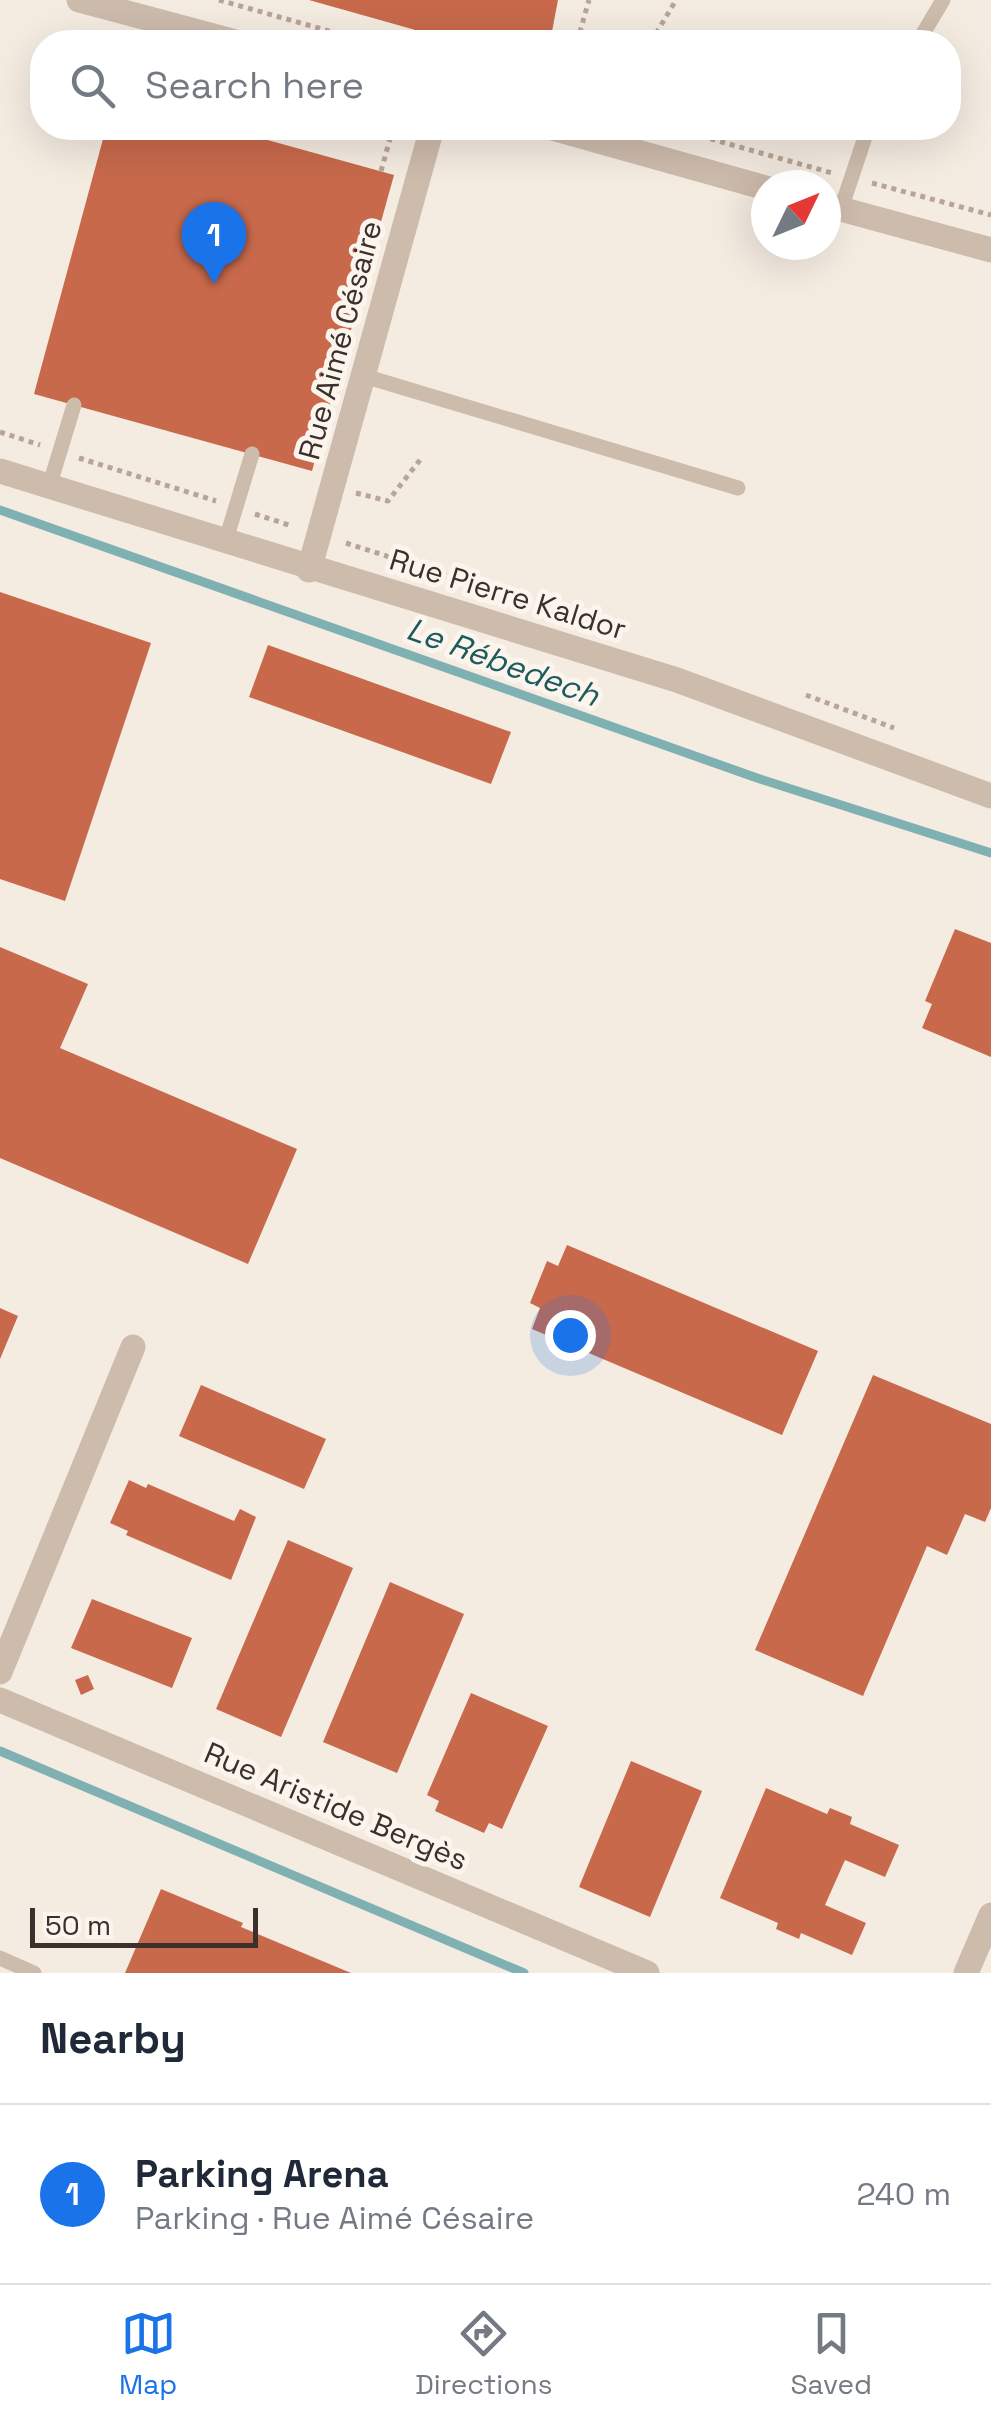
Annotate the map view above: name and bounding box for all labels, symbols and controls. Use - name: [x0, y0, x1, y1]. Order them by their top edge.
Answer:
- search box: [30, 30, 961, 140]
- icon: search: [65, 58, 120, 113]
- text: Search here: [145, 61, 364, 109]
- north arrow: [751, 170, 841, 260]
- pin: 1: [182, 202, 246, 284]
- street label: Rue Aimé Césaire: [289, 216, 391, 464]
- street label: Rue Pierre Kaldor: [385, 539, 631, 649]
- water label: Le Rébedech: [401, 609, 606, 716]
- your location: [545, 1310, 596, 1361]
- street label: Rue Aristide Bergès: [198, 1733, 474, 1879]
- scale bar: [30, 1903, 258, 1948]
- text: 50 m: [45, 1907, 111, 1943]
- text: Nearby: [40, 2012, 186, 2065]
- text: Parking Arena: [135, 2150, 389, 2198]
- text: 1: [65, 2174, 80, 2214]
- text: 240 m: [856, 2174, 951, 2214]
- text: Parking · Rue Aimé Césaire: [135, 2198, 534, 2238]
- tab: Map: [119, 2306, 177, 2402]
- tab: Directions: [415, 2306, 552, 2402]
- tab: Saved: [790, 2306, 872, 2402]

